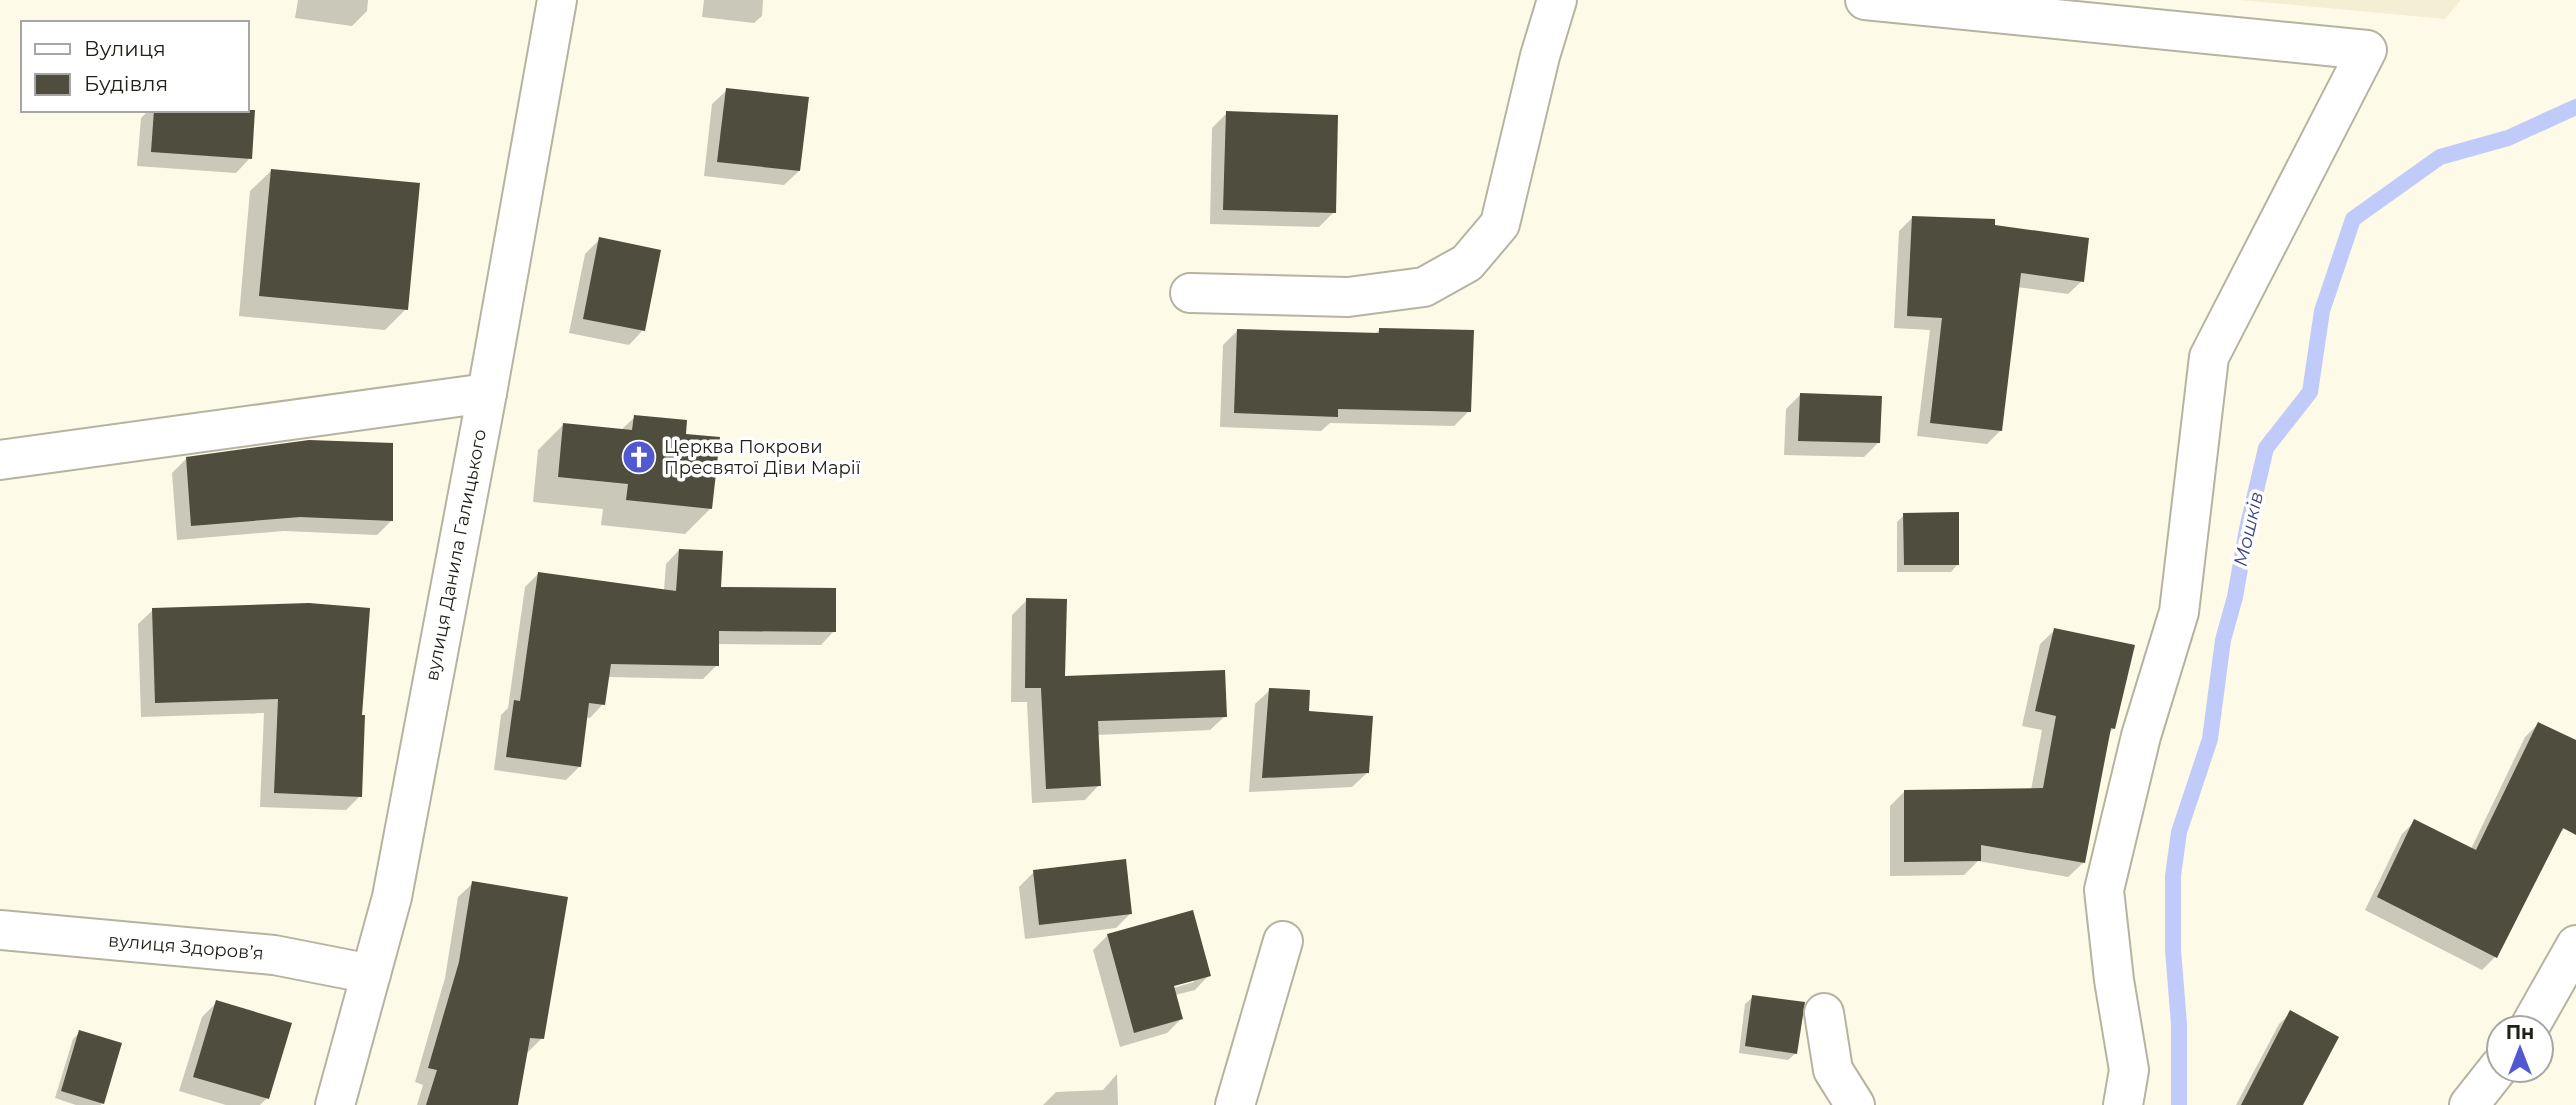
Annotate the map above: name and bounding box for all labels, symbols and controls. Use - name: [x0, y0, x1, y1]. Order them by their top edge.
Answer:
- legend: [21, 21, 248, 112]
- text: Вулиця: [84, 36, 166, 61]
- text: Будівля: [84, 71, 168, 96]
- street label: вулиця Данила Галицького: [421, 427, 491, 683]
- place label: Церква Покрови Пресвятої Діви Марії: [664, 436, 861, 479]
- church icon: Церква Покрови Пресвятої Діви Марії: [620, 438, 658, 476]
- water label: Мошків: [2229, 490, 2268, 569]
- street label: вулиця Здоровʼя: [107, 929, 265, 965]
- north arrow: [2485, 1014, 2555, 1084]
- text: Пн: [2506, 1021, 2534, 1044]

